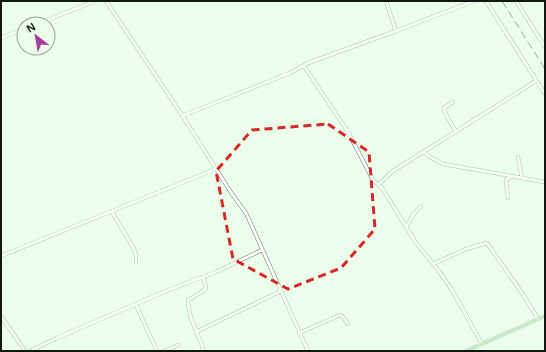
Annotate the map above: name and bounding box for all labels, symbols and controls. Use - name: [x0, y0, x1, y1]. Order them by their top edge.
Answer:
- north arrow: [16, 16, 56, 56]
- text: N: [24, 20, 37, 35]

